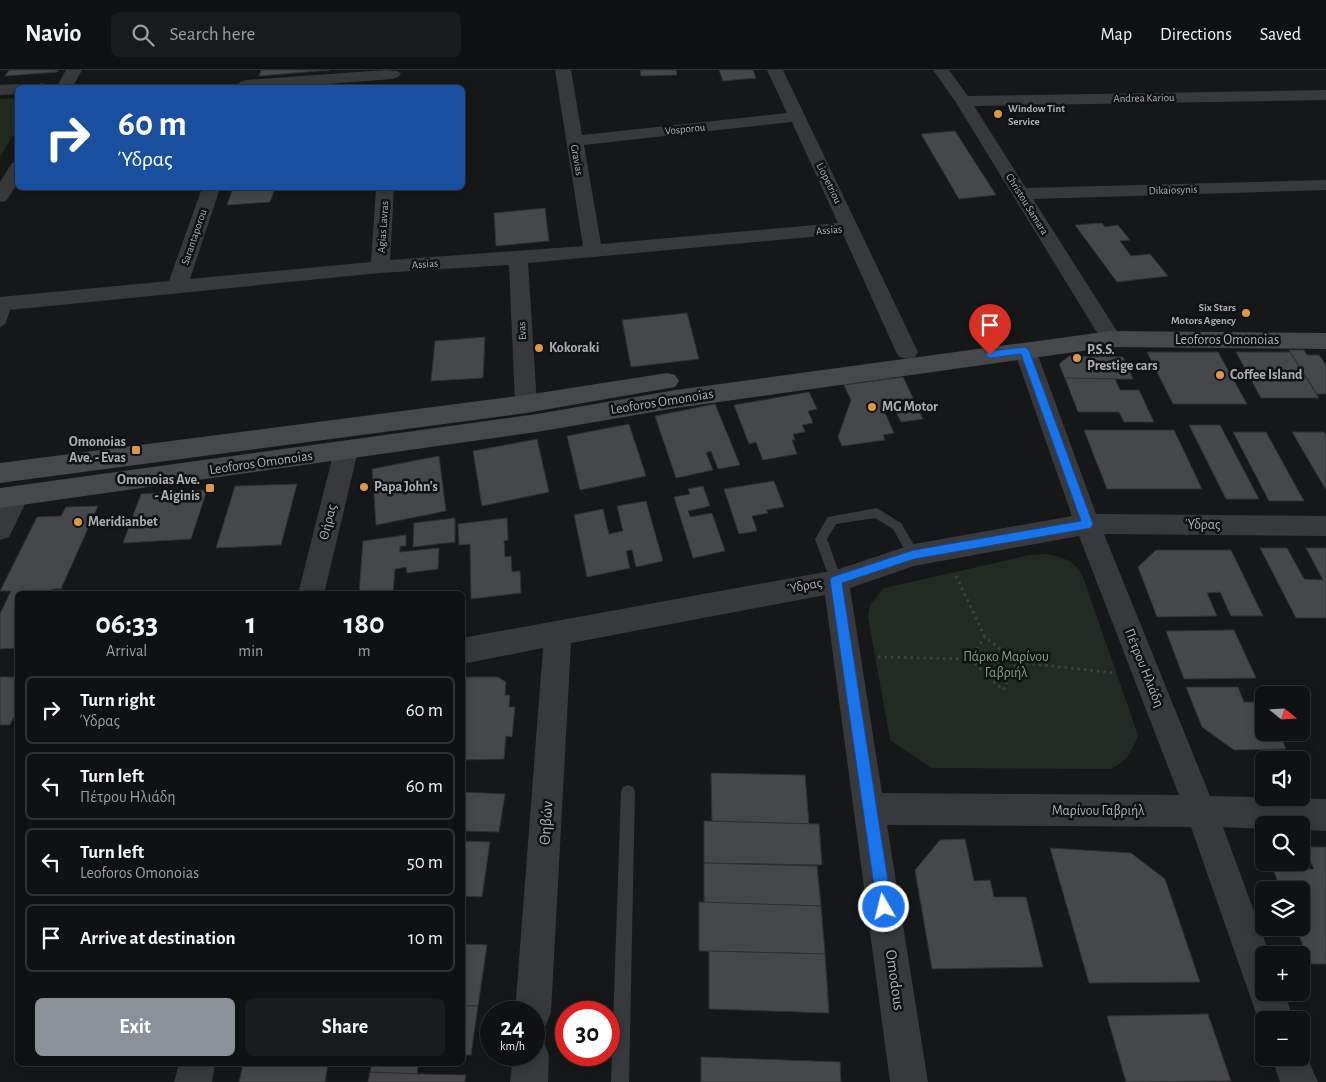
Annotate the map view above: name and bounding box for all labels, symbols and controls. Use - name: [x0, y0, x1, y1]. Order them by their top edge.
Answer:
- search box: [111, 12, 461, 57]
- icon: search: [129, 21, 157, 49]
- text: Navio: [25, 22, 81, 46]
- text: Search here: [169, 25, 255, 44]
- text: Map: [1101, 26, 1132, 44]
- text: Directions: [1160, 26, 1232, 44]
- text: Saved: [1260, 26, 1301, 44]
- street label: Andrea Kariou: [1113, 92, 1175, 104]
- place label: Window Tint Service: [1008, 103, 1065, 127]
- icon: right: [35, 105, 100, 170]
- text: 60 m: [118, 107, 187, 142]
- marker: Window Tint Service: [992, 108, 1004, 120]
- street label: Vosporou: [664, 121, 706, 137]
- street label: Gravias: [569, 144, 585, 176]
- text: Ύδρας: [118, 148, 173, 170]
- street label: Liopetriou: [814, 161, 844, 206]
- street label: Christou Samara: [1004, 171, 1050, 237]
- street label: Dikaiosynis: [1148, 184, 1198, 196]
- street label: Agias Lavras: [376, 201, 390, 253]
- street label: Sarantaporou: [179, 207, 209, 266]
- street label: Assias: [815, 223, 843, 237]
- street label: Assias: [411, 258, 439, 270]
- place label: Six Stars Motors Agency: [1171, 302, 1236, 326]
- pin: [969, 304, 1011, 355]
- marker: Six Stars Motors Agency: [1240, 307, 1252, 319]
- icon: arrive: [976, 311, 1004, 339]
- street label: Evas: [516, 321, 528, 341]
- street label: Leoforos Omonoias: [1175, 333, 1279, 347]
- place label: Kokoraki: [549, 341, 599, 355]
- marker: Kokoraki: [533, 342, 545, 354]
- place label: P.S.S. Prestige cars: [1087, 343, 1158, 373]
- marker: P.S.S. Prestige cars: [1071, 352, 1083, 364]
- place label: Coffee Island: [1230, 368, 1303, 382]
- marker: Coffee Island: [1214, 369, 1226, 381]
- street label: Leoforos Omonoias: [609, 387, 715, 417]
- place label: MG Motor: [882, 400, 938, 414]
- marker: MG Motor: [866, 401, 878, 413]
- place label: Omonoias Ave. - Evas: [69, 435, 126, 465]
- marker: Omonoias Ave. - Evas: [130, 444, 142, 456]
- street label: Leoforos Omonoias: [208, 449, 314, 477]
- place label: Omonoias Ave. - Aiginis: [117, 473, 200, 503]
- place label: Papa John's: [374, 480, 438, 494]
- marker: Papa John's: [358, 481, 370, 493]
- marker: Omonoias Ave. - Aiginis: [204, 482, 216, 494]
- street label: Θήρας: [317, 502, 339, 541]
- place label: Meridianbet: [88, 515, 158, 529]
- marker: Meridianbet: [72, 516, 84, 528]
- street label: Ύδρας: [1186, 518, 1221, 532]
- street label: Ύδρας: [787, 576, 824, 596]
- text: 06:33: [95, 609, 158, 639]
- text: 1: [245, 609, 256, 639]
- text: 180: [344, 609, 385, 639]
- street label: Πέτρου Ηλιάδη: [1122, 627, 1166, 709]
- text: Arrival: [106, 643, 147, 659]
- text: min: [238, 643, 263, 659]
- text: m: [358, 643, 371, 659]
- park label: Πάρκο Μαρίνου Γαβριήλ: [963, 650, 1049, 680]
- north arrow: [1255, 686, 1310, 741]
- map controls: [1255, 686, 1310, 1066]
- text: Turn right: [80, 691, 155, 710]
- icon: right: [37, 696, 65, 724]
- text: 60 m: [406, 701, 443, 720]
- text: Ύδρας: [80, 713, 120, 729]
- button: sound: [1255, 751, 1310, 806]
- text: Turn left: [80, 767, 144, 786]
- icon: left: [37, 772, 65, 800]
- text: 60 m: [406, 777, 443, 796]
- text: Πέτρου Ηλιάδη: [80, 789, 176, 805]
- street label: Θηβών: [536, 800, 556, 845]
- street label: Μαρίνου Γαβριήλ: [1052, 804, 1145, 818]
- button: search: [1255, 816, 1310, 871]
- text: Turn left: [80, 843, 144, 862]
- icon: left: [37, 848, 65, 876]
- text: 50 m: [407, 853, 443, 872]
- text: Leoforos Omonoias: [80, 865, 199, 881]
- position arrow: [857, 880, 909, 932]
- button: layers: [1255, 881, 1310, 936]
- icon: arrive: [37, 924, 65, 952]
- text: Arrive at destination: [80, 929, 236, 948]
- text: 10 m: [408, 929, 443, 948]
- button: +: [1255, 946, 1310, 1001]
- street label: Omodous: [883, 949, 907, 1011]
- button: Exit: [35, 998, 235, 1056]
- button: Share: [245, 998, 445, 1056]
- speed limit sign: 30: [555, 1001, 620, 1066]
- button: −: [1255, 1011, 1310, 1066]
- text: 24: [500, 1015, 525, 1040]
- text: km/h: [500, 1040, 525, 1052]

